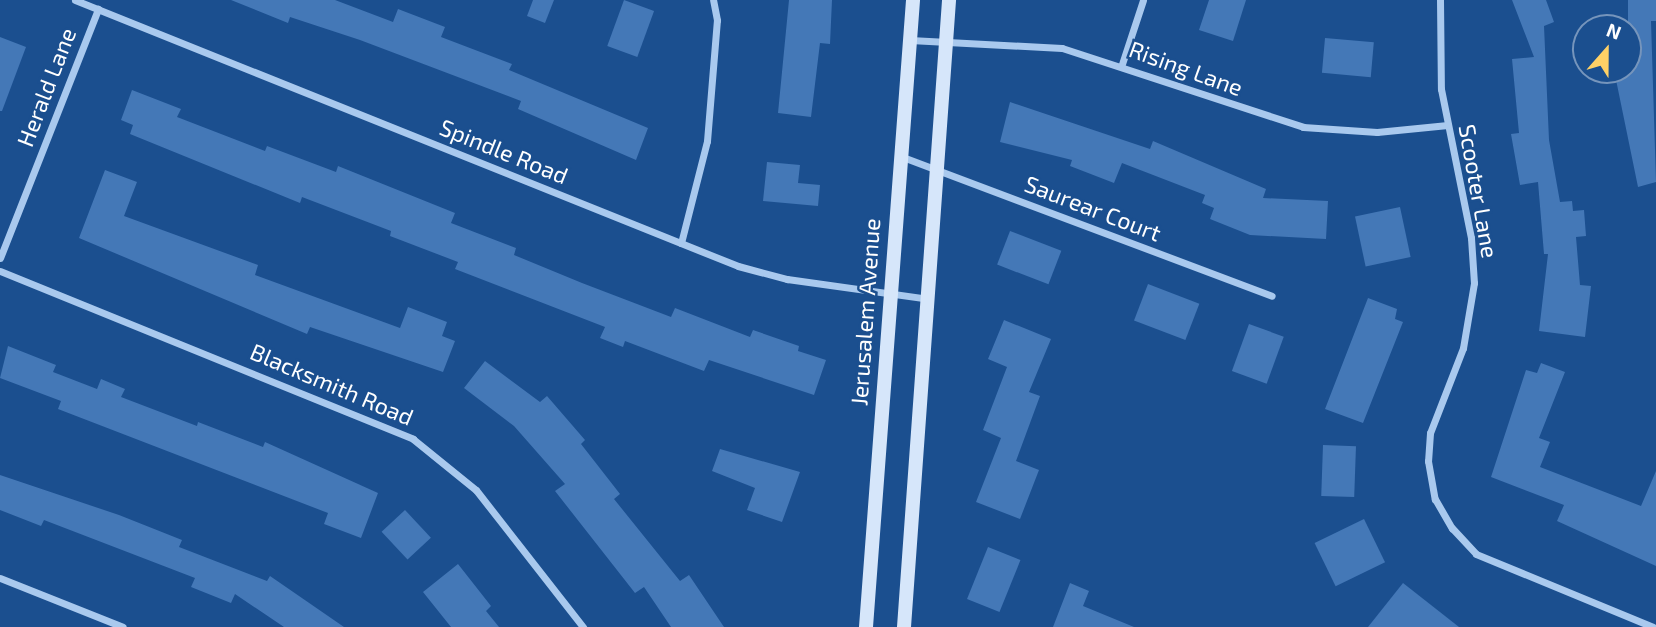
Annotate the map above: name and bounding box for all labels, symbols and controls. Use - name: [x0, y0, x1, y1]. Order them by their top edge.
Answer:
- north arrow: [1572, 14, 1642, 84]
- text: N: [1603, 18, 1625, 44]
- street label: Herald Lane: [11, 24, 81, 150]
- street label: Rising Lane: [1125, 35, 1247, 101]
- street label: Spindle Road: [436, 113, 572, 189]
- street label: Scooter Lane: [1454, 122, 1504, 260]
- street label: Saurear Court: [1021, 169, 1165, 247]
- street label: Jerusalem Avenue: [845, 217, 885, 407]
- street label: Blacksmith Road: [246, 337, 418, 431]

